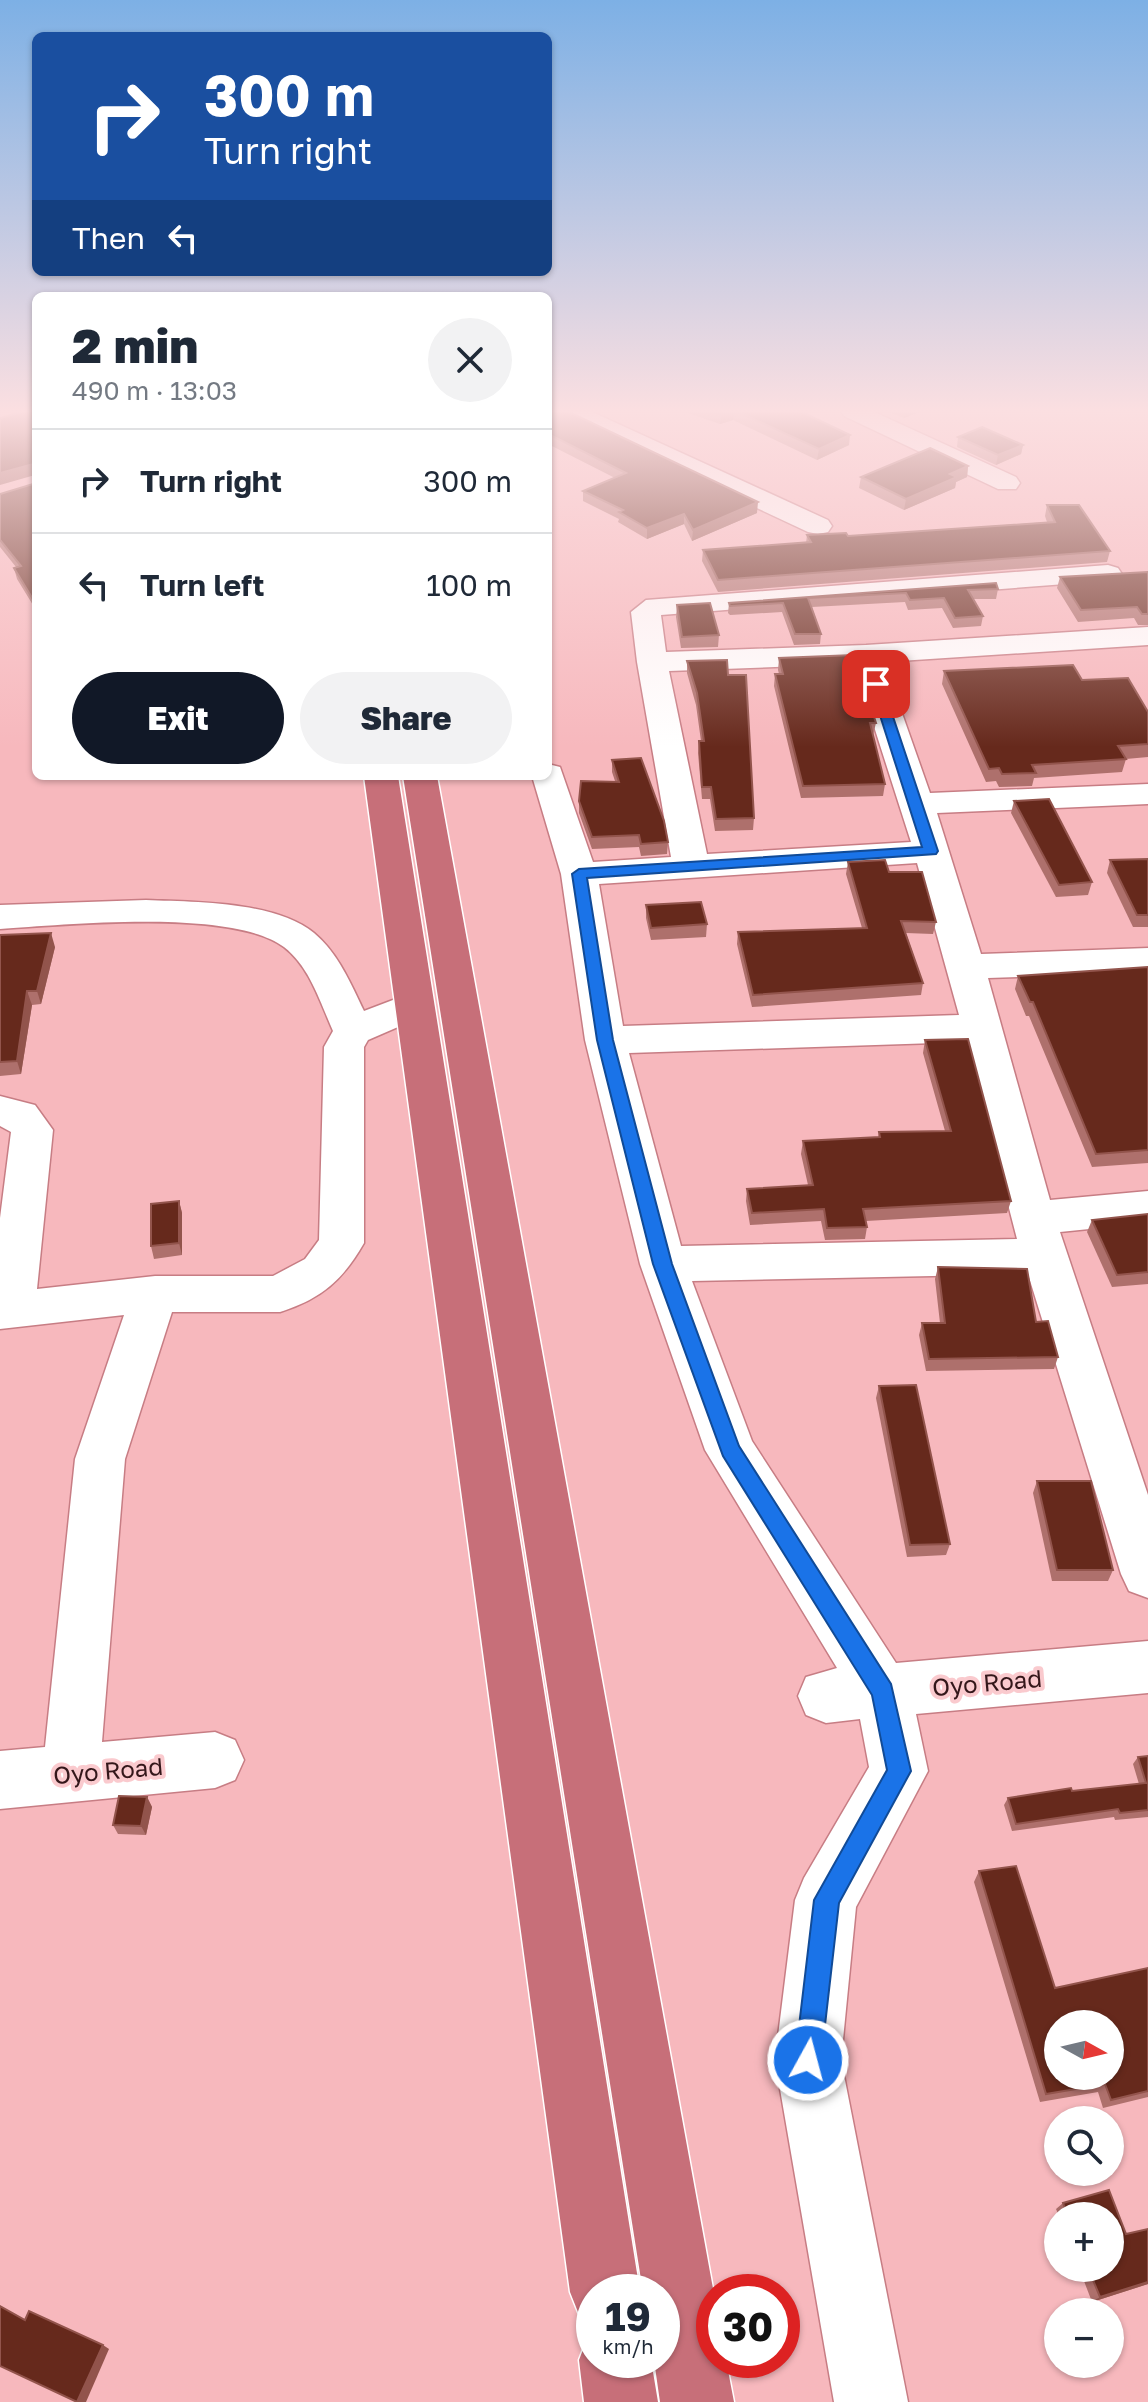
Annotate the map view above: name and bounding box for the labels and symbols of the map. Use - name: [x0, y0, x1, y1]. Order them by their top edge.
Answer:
- pin: [842, 650, 910, 718]
- street label: Oyo Road: [931, 1663, 1043, 1701]
- street label: Oyo Road: [52, 1751, 164, 1789]
- north arrow: [1044, 2010, 1124, 2090]
- position arrow: [766, 2018, 850, 2102]
- speed limit sign: 30: [696, 2274, 800, 2378]

